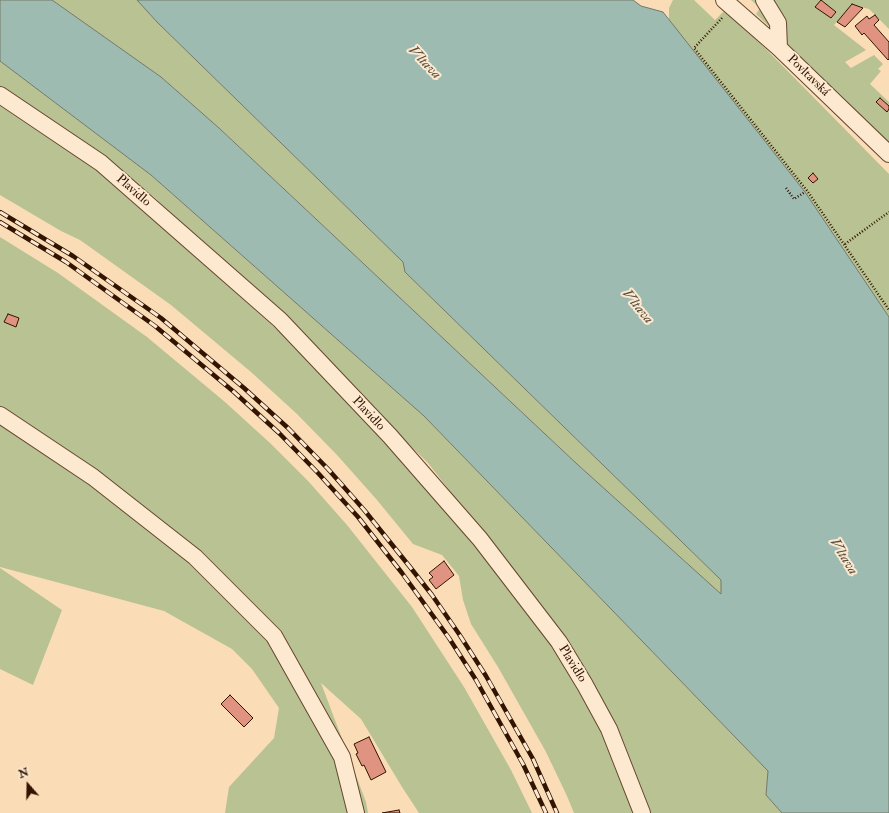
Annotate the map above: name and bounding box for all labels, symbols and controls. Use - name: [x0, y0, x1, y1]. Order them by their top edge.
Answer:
- water label: Vltava: [404, 43, 444, 83]
- street label: Povltavská: [784, 52, 832, 100]
- street label: Plavidlo: [112, 172, 154, 210]
- water label: Vltava: [618, 286, 656, 328]
- street label: Plavidlo: [348, 394, 388, 434]
- water label: Vltava: [825, 536, 861, 578]
- street label: Plavidlo: [555, 642, 589, 686]
- north arrow: [8, 765, 48, 805]
- text: N: [17, 765, 31, 781]

